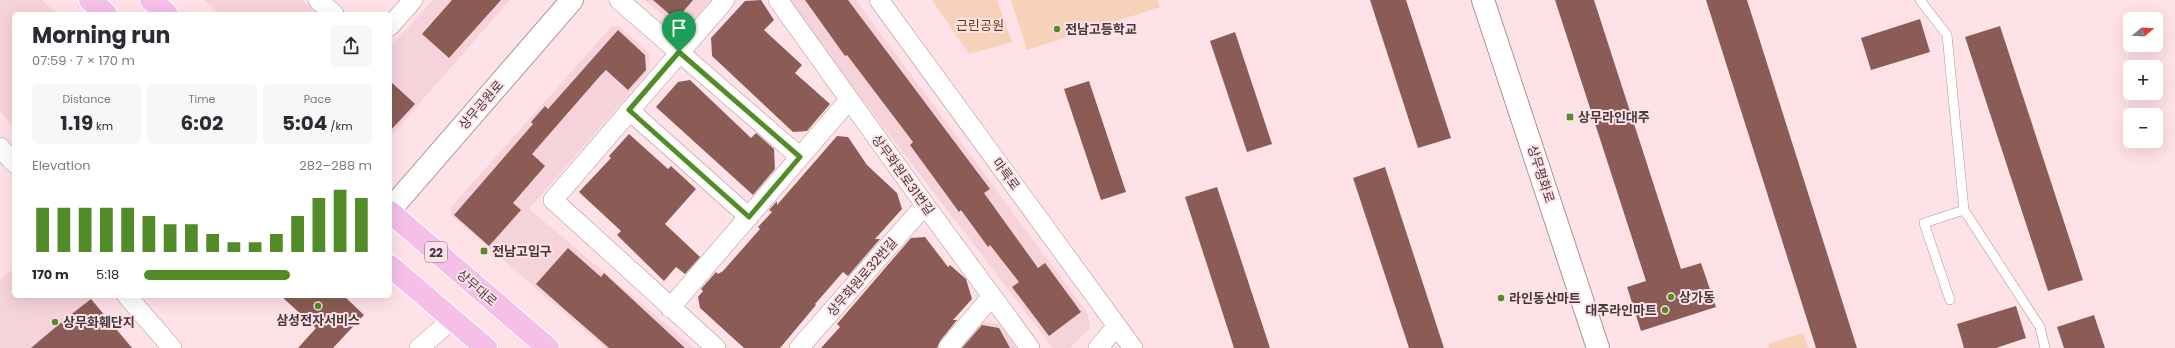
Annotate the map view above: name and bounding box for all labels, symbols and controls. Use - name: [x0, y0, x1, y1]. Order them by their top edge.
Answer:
- pin: [662, 11, 696, 52]
- north arrow: [2123, 12, 2163, 52]
- map controls: [2123, 12, 2163, 148]
- park label: 근린공원: [956, 16, 1004, 35]
- icon: arrive: [668, 17, 690, 39]
- text: Morning run: [32, 20, 170, 51]
- place label: 전남고등학교: [1065, 20, 1137, 39]
- marker: 전남고등학교: [1052, 24, 1062, 34]
- button: share: [330, 25, 372, 67]
- text: 07:59 · 7 × 170 m: [32, 51, 135, 70]
- button: +: [2123, 60, 2163, 100]
- street label: 상무공원로: [454, 76, 508, 134]
- text: Distance: [63, 91, 111, 107]
- text: Time: [189, 91, 215, 107]
- text: Pace: [304, 91, 331, 107]
- place label: 상무라인대주: [1578, 108, 1650, 127]
- button: −: [2123, 108, 2163, 148]
- text: 1.19: [60, 109, 93, 137]
- text: 6:02: [181, 109, 223, 137]
- text: 5:04: [282, 109, 327, 137]
- marker: 상무라인대주: [1565, 112, 1575, 122]
- text: km: [93, 118, 113, 134]
- text: /km: [327, 118, 353, 134]
- street label: 상무화원로31번길: [867, 131, 939, 219]
- street label: 상무평화로: [1523, 143, 1559, 205]
- street label: 마륵로: [988, 154, 1024, 194]
- text: Elevation: [32, 156, 91, 175]
- text: 282–288 m: [299, 156, 372, 175]
- street label: 상무화원로32번길: [822, 233, 902, 321]
- road number: 22: [425, 242, 447, 262]
- place label: 전남고입구: [492, 242, 552, 261]
- marker: 전남고입구: [479, 246, 489, 256]
- text: 170 m: [32, 265, 69, 284]
- text: 5:18: [96, 265, 119, 284]
- street label: 상무대로: [453, 265, 501, 311]
- place label: 상가동: [1679, 288, 1715, 307]
- place label: 라인동산마트: [1509, 289, 1581, 308]
- marker: 상가동: [1666, 292, 1676, 302]
- marker: 라인동산마트: [1496, 293, 1506, 303]
- marker: 삼성전자서비스: [313, 301, 323, 311]
- place label: 대주라인마트: [1585, 301, 1657, 320]
- marker: 대주라인마트: [1660, 305, 1670, 315]
- place label: 삼성전자서비스: [276, 311, 360, 330]
- place label: 상무화훼단지: [63, 313, 135, 332]
- marker: 상무화훼단지: [50, 317, 60, 327]

